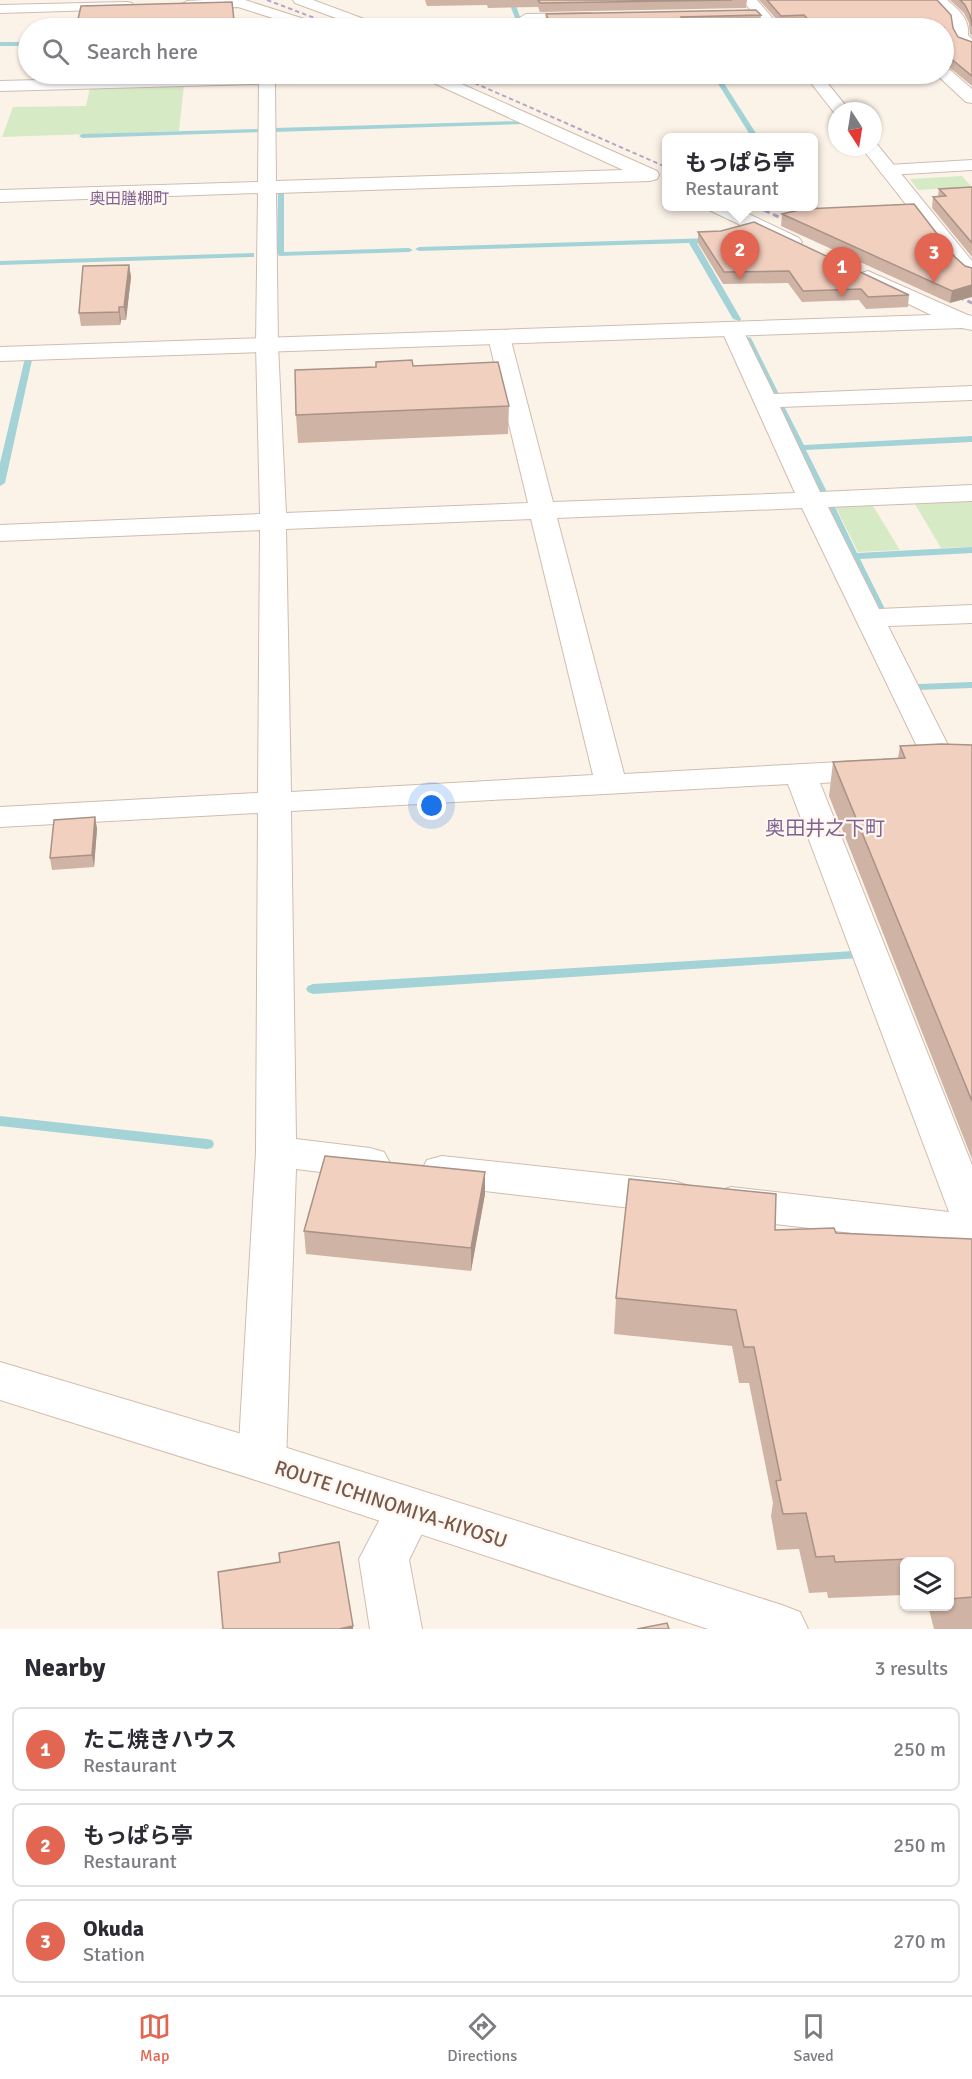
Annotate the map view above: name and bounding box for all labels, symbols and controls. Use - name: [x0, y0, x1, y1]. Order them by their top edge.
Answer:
- search box: [18, 18, 954, 84]
- icon: search: [39, 35, 72, 68]
- text: Search here: [87, 38, 198, 65]
- north arrow: [828, 102, 882, 156]
- popup: [662, 133, 818, 211]
- text: もっぱら亭: [685, 149, 795, 176]
- text: Restaurant: [685, 176, 779, 201]
- district label: 奥田膳棚町: [89, 189, 169, 209]
- pin: 2: [720, 230, 760, 280]
- pin: 3: [914, 234, 954, 283]
- pin: 1: [822, 248, 862, 297]
- your location: [417, 791, 446, 820]
- district label: 奥田井之下町: [765, 816, 885, 841]
- street label: ROUTE ICHINOMIYA-KIYOSU: [271, 1455, 510, 1554]
- map controls: [900, 1557, 954, 1611]
- button: layers: [900, 1557, 954, 1611]
- text: Nearby: [24, 1652, 105, 1684]
- text: 3 results: [875, 1656, 948, 1681]
- text: たこ焼きハウス: [83, 1726, 237, 1753]
- text: 1: [40, 1737, 51, 1762]
- text: 250 m: [893, 1737, 946, 1762]
- text: Restaurant: [83, 1753, 177, 1778]
- text: もっぱら亭: [83, 1822, 193, 1849]
- text: 2: [40, 1833, 51, 1858]
- text: 250 m: [893, 1833, 946, 1858]
- text: Restaurant: [83, 1849, 177, 1874]
- text: Okuda: [83, 1915, 144, 1942]
- text: 3: [40, 1929, 51, 1954]
- text: 270 m: [893, 1929, 946, 1954]
- text: Station: [83, 1942, 145, 1967]
- tab: Map: [138, 2010, 171, 2066]
- tab: Directions: [447, 2010, 517, 2066]
- tab: Saved: [794, 2010, 834, 2066]

